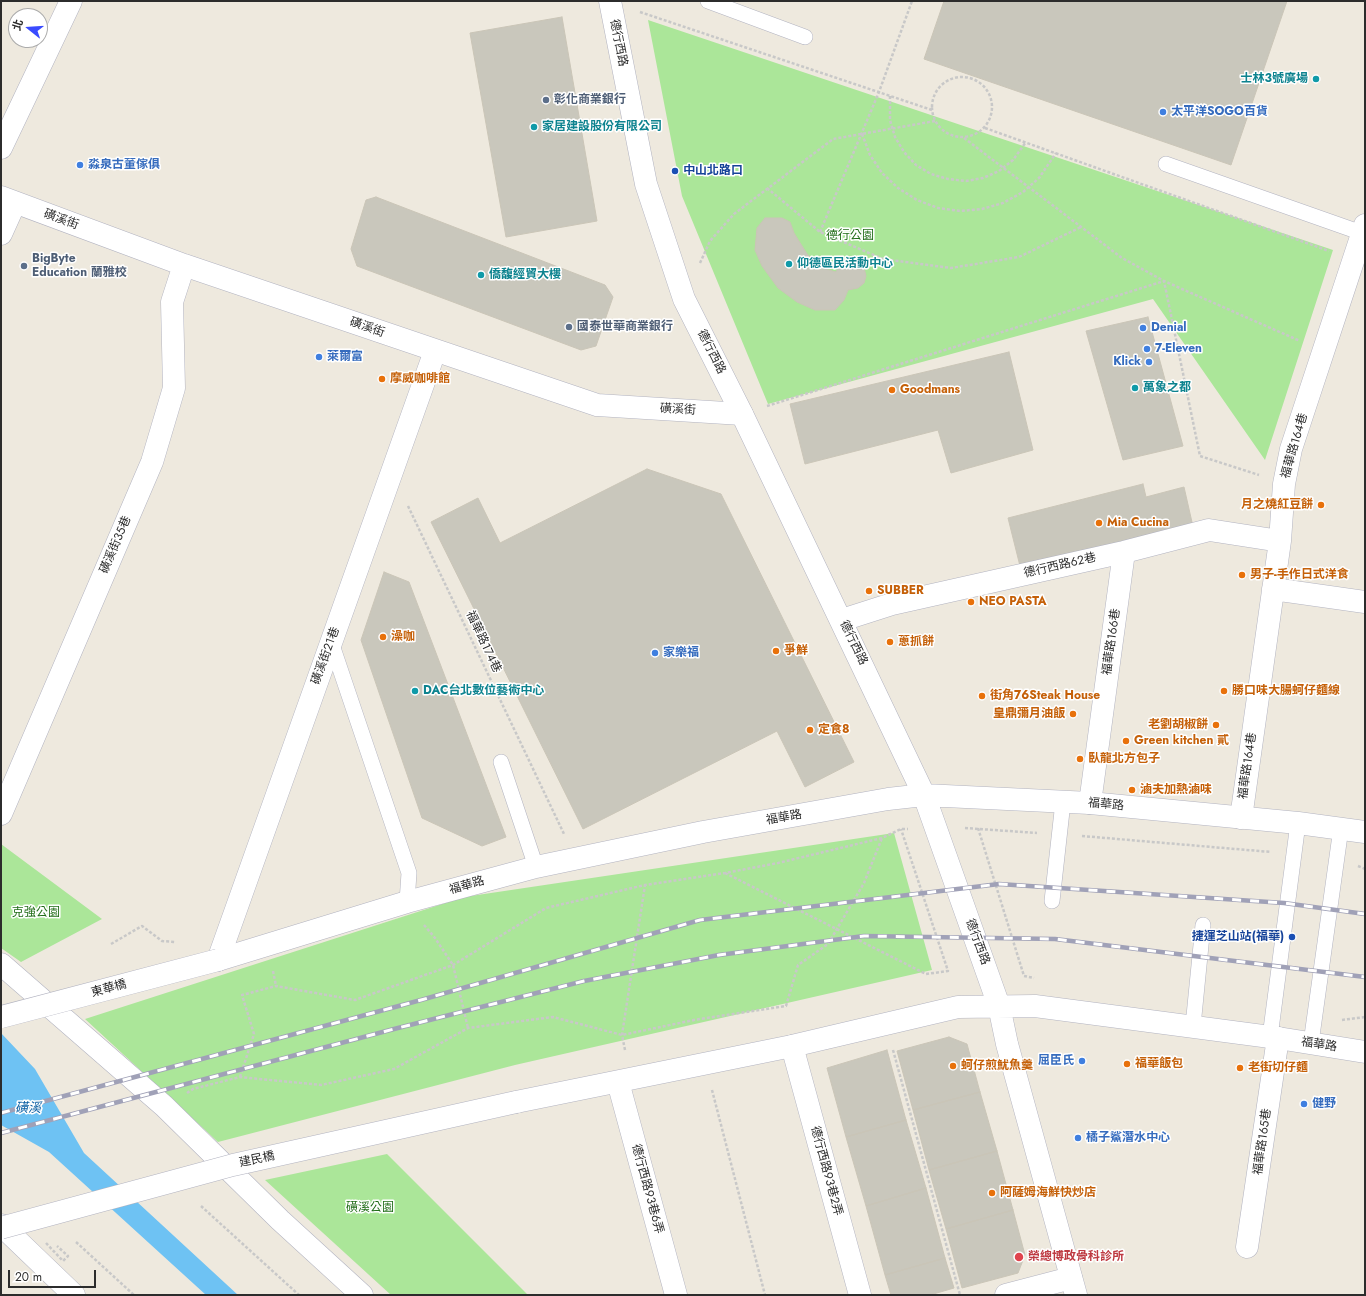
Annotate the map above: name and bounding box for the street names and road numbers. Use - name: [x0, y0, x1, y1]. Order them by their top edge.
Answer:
- street label: 德行西路: [606, 18, 630, 68]
- street label: 磺溪街: [42, 207, 80, 233]
- street label: 磺溪街: [348, 315, 386, 341]
- street label: 德行西路: [694, 327, 728, 377]
- street label: 磺溪街: [660, 402, 696, 418]
- street label: 福華路164巷: [1279, 412, 1311, 480]
- street label: 磺溪街35巷: [97, 514, 135, 576]
- street label: 德行西路62巷: [1022, 551, 1098, 581]
- street label: 福華路166巷: [1100, 608, 1124, 676]
- street label: 福華路174巷: [462, 609, 504, 675]
- street label: 德行西路: [836, 618, 870, 668]
- street label: 磺溪街21巷: [309, 625, 343, 687]
- street label: 福華路164巷: [1236, 732, 1260, 800]
- street label: 福華路: [1087, 796, 1125, 814]
- street label: 福華路: [765, 808, 803, 828]
- street label: 福華路: [448, 874, 486, 898]
- street label: 德行西路: [962, 917, 992, 967]
- street label: 東華橋: [90, 977, 128, 1001]
- street label: 福華路: [1300, 1035, 1338, 1055]
- street label: 福華路165巷: [1251, 1108, 1275, 1176]
- street label: 德行西路93巷2弄: [807, 1125, 845, 1217]
- street label: 德行西路93巷6弄: [628, 1143, 666, 1235]
- street label: 建民橋: [238, 1149, 276, 1171]

